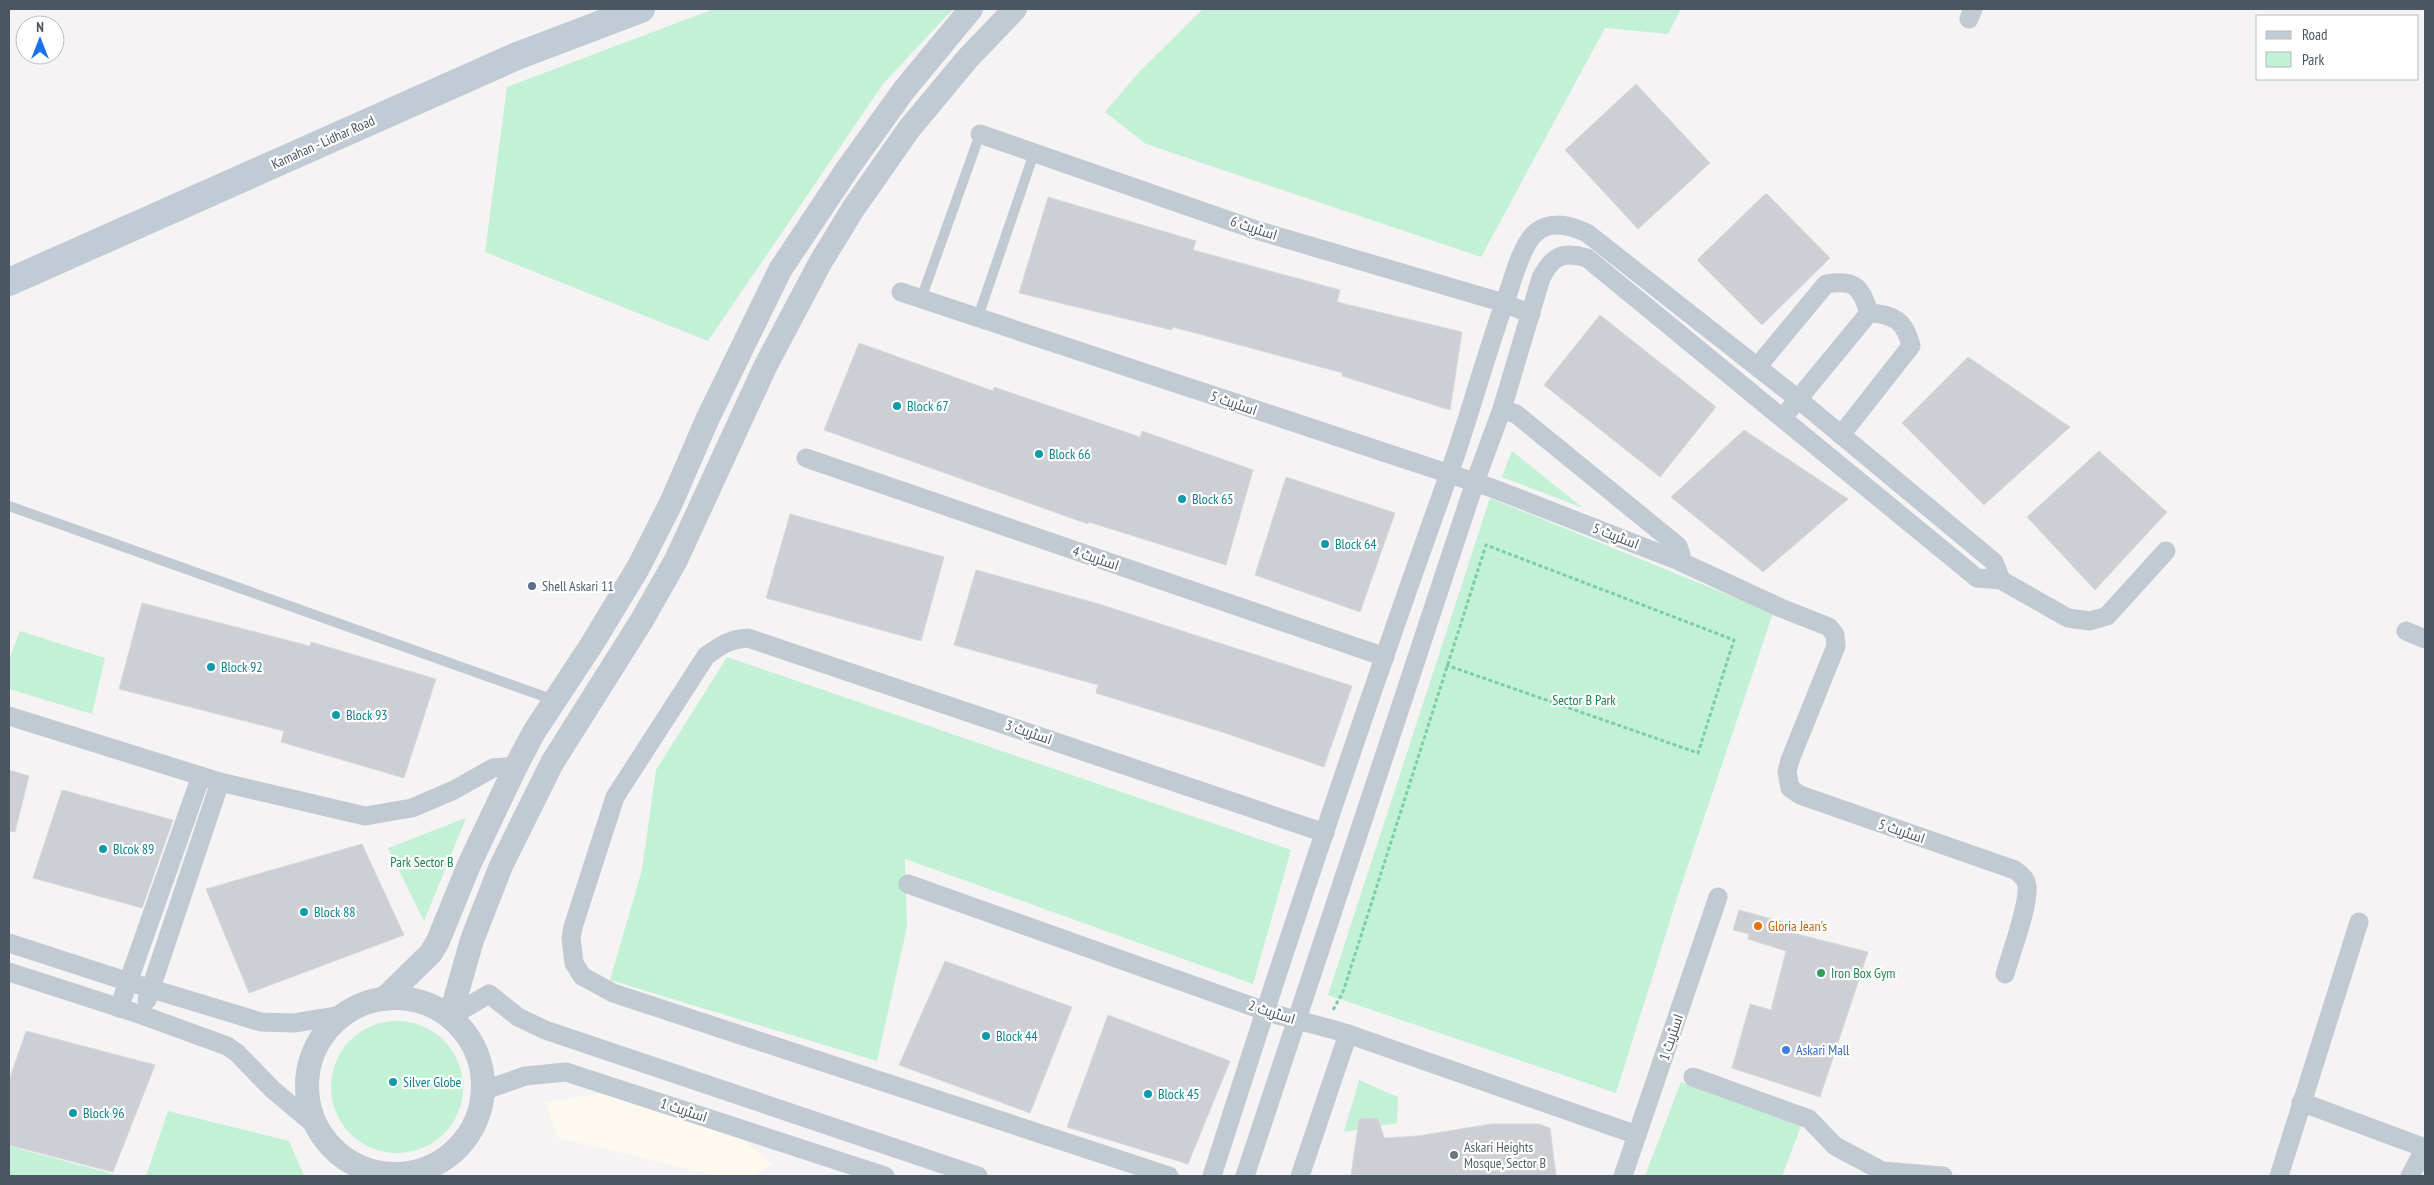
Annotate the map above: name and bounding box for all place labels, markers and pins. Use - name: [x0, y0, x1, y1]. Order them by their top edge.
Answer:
- place label: Block 67: [907, 397, 949, 415]
- marker: Block 67: [891, 400, 903, 412]
- place label: Block 66: [1049, 445, 1091, 463]
- marker: Block 66: [1033, 448, 1045, 460]
- place label: Block 65: [1192, 490, 1234, 508]
- marker: Block 65: [1176, 493, 1188, 505]
- place label: Block 64: [1335, 535, 1377, 553]
- marker: Block 64: [1319, 538, 1331, 550]
- place label: Shell Askari 11: [542, 577, 614, 595]
- marker: Shell Askari 11: [526, 580, 538, 592]
- place label: Block 92: [221, 658, 263, 676]
- marker: Block 92: [205, 661, 217, 673]
- place label: Block 93: [346, 706, 388, 724]
- marker: Block 93: [330, 709, 342, 721]
- place label: Blcok 89: [113, 840, 154, 858]
- marker: Blcok 89: [97, 843, 109, 855]
- place label: Block 88: [314, 903, 356, 921]
- marker: Block 88: [298, 906, 310, 918]
- place label: Gloria Jean's: [1768, 917, 1827, 935]
- marker: Gloria Jean's: [1752, 920, 1764, 932]
- place label: Iron Box Gym: [1831, 964, 1895, 982]
- marker: Iron Box Gym: [1815, 967, 1827, 979]
- place label: Block 44: [996, 1027, 1038, 1045]
- marker: Block 44: [980, 1030, 992, 1042]
- place label: Askari Mall: [1796, 1041, 1850, 1059]
- marker: Askari Mall: [1780, 1044, 1792, 1056]
- place label: Silver Globe: [403, 1073, 462, 1091]
- marker: Silver Globe: [387, 1076, 399, 1088]
- place label: Block 45: [1158, 1085, 1200, 1103]
- marker: Block 45: [1142, 1088, 1154, 1100]
- place label: Block 96: [83, 1104, 125, 1122]
- marker: Block 96: [67, 1107, 79, 1119]
- place label: Askari Heights Mosque, Sector B: [1464, 1138, 1546, 1172]
- marker: Askari Heights Mosque, Sector B: [1448, 1149, 1460, 1161]

